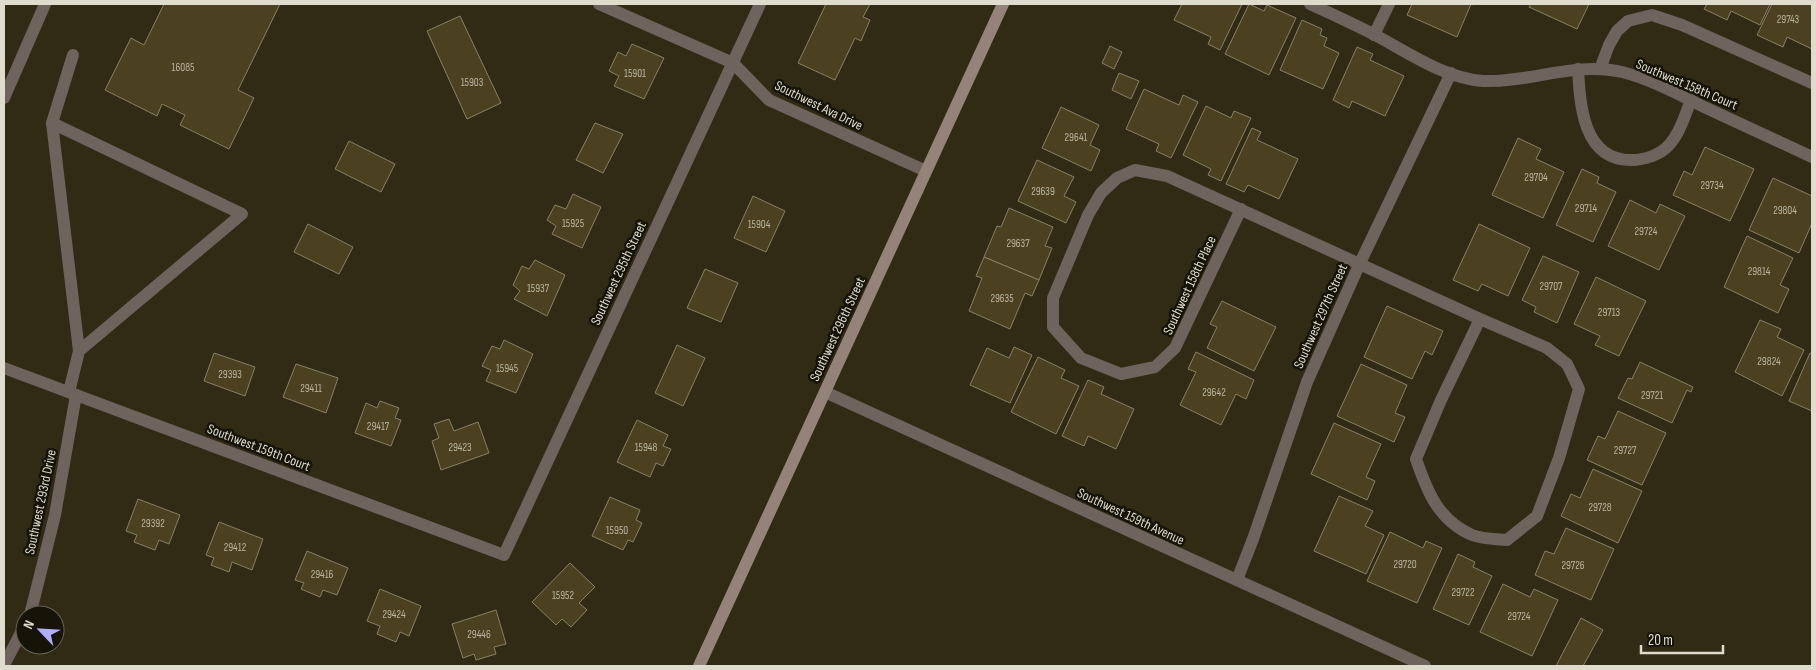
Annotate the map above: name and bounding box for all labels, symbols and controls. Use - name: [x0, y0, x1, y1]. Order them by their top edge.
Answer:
- house number: 29743: [1777, 13, 1800, 26]
- street label: Southwest 158th Court: [1633, 55, 1740, 114]
- house number: 16085: [172, 61, 194, 74]
- house number: 15901: [624, 67, 646, 80]
- house number: 15903: [461, 76, 484, 89]
- street label: Southwest Ava Drive: [772, 77, 866, 134]
- house number: 29641: [1065, 131, 1088, 144]
- house number: 29704: [1524, 171, 1548, 184]
- house number: 29734: [1700, 179, 1724, 192]
- house number: 29639: [1031, 185, 1055, 198]
- house number: 29714: [1575, 202, 1598, 215]
- house number: 29804: [1773, 204, 1797, 217]
- house number: 15925: [562, 217, 584, 230]
- house number: 15904: [748, 218, 771, 231]
- street label: Southwest 295th Street: [587, 219, 650, 328]
- house number: 29724: [1635, 225, 1658, 238]
- street label: Southwest 158th Place: [1159, 233, 1220, 337]
- house number: 29637: [1006, 237, 1030, 250]
- street label: Southwest 297th Street: [1290, 261, 1351, 371]
- house number: 29814: [1748, 265, 1771, 278]
- street label: Southwest 296th Street: [806, 274, 869, 384]
- house number: 29707: [1539, 280, 1563, 293]
- house number: 15937: [527, 282, 550, 295]
- house number: 29635: [990, 292, 1014, 305]
- house number: 29713: [1598, 306, 1621, 319]
- house number: 29824: [1757, 355, 1781, 368]
- house number: 15945: [496, 362, 518, 375]
- house number: 29393: [218, 368, 242, 381]
- house number: 29411: [300, 382, 322, 395]
- house number: 29642: [1202, 386, 1226, 399]
- house number: 29721: [1641, 389, 1663, 402]
- street label: Southwest 159th Court: [205, 420, 313, 475]
- house number: 29417: [367, 420, 390, 433]
- house number: 29423: [448, 441, 472, 454]
- house number: 15948: [635, 441, 657, 454]
- house number: 29727: [1614, 444, 1637, 457]
- street label: Southwest 293rd Drive: [21, 448, 60, 556]
- street label: Southwest 159th Avenue: [1074, 484, 1187, 549]
- house number: 29728: [1588, 501, 1612, 514]
- house number: 29392: [141, 517, 165, 530]
- house number: 15950: [606, 524, 628, 537]
- house number: 29412: [224, 541, 247, 554]
- house number: 29720: [1393, 558, 1417, 571]
- house number: 29726: [1561, 559, 1585, 572]
- house number: 29416: [311, 568, 334, 581]
- house number: 29722: [1452, 586, 1475, 599]
- house number: 15952: [552, 589, 575, 602]
- north arrow: [15, 605, 65, 655]
- house number: 29424: [382, 608, 406, 621]
- house number: 29724: [1508, 610, 1531, 623]
- text: N: [19, 618, 38, 632]
- scale bar: [1641, 622, 1724, 654]
- house number: 29446: [467, 628, 491, 641]
- text: 20 m: [1648, 631, 1673, 650]

